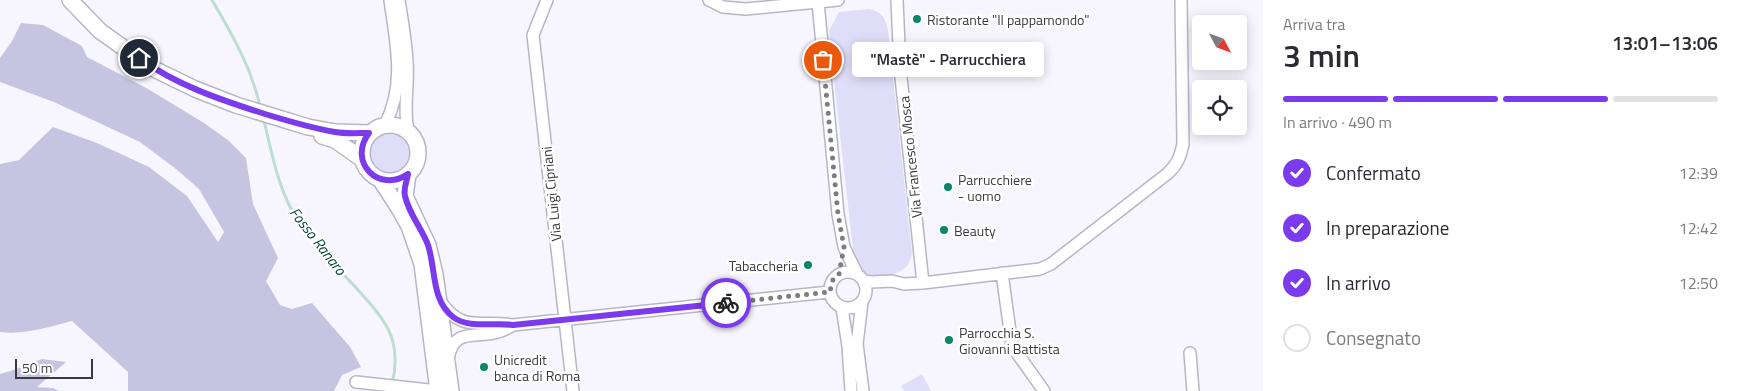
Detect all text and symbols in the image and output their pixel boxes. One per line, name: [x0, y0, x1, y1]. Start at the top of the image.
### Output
place label: Ristorante "Il pappamondo": [927, 9, 1089, 30]
text: Arriva tra: [1283, 12, 1345, 36]
marker: Ristorante "Il pappamondo": [911, 13, 923, 25]
north arrow: [1192, 15, 1248, 70]
map controls: [1192, 15, 1247, 135]
text: 13:01–13:06: [1612, 28, 1718, 57]
text: 3 min: [1283, 31, 1360, 79]
pin: [118, 37, 160, 79]
pin: [802, 39, 844, 81]
callout: "Mastè" - Parrucchiera: [853, 42, 1046, 78]
icon: home: [125, 44, 153, 72]
icon: bag: [809, 46, 837, 74]
text: "Mastè" - Parrucchiera: [870, 47, 1026, 71]
button: locate: [1192, 80, 1247, 135]
street label: Via Francesco Mosca: [893, 95, 927, 219]
text: In arrivo · 490 m: [1283, 110, 1392, 134]
street label: Via Luigi Cipriani: [536, 145, 566, 243]
text: Confermato: [1326, 158, 1421, 187]
icon: check: [1283, 159, 1311, 187]
text: 12:39: [1679, 161, 1718, 185]
place label: Parrucchiere - uomo: [958, 169, 1032, 206]
marker: Parrucchiere - uomo: [942, 181, 954, 193]
water label: Fosso Ranaro: [284, 202, 352, 280]
text: In preparazione: [1326, 213, 1449, 242]
icon: check: [1283, 214, 1311, 242]
text: 12:42: [1679, 216, 1718, 240]
place label: Beauty: [954, 220, 996, 241]
marker: Beauty: [938, 224, 950, 236]
place label: Tabaccheria: [729, 255, 798, 276]
marker: Tabaccheria: [802, 259, 814, 271]
text: In arrivo: [1326, 268, 1391, 297]
icon: check: [1283, 269, 1311, 297]
text: 12:50: [1679, 271, 1718, 295]
courier: [701, 278, 751, 328]
icon: bike: [712, 289, 740, 317]
place label: Parrocchia S. Giovanni Battista: [959, 322, 1060, 359]
text: Consegnato: [1326, 323, 1421, 352]
marker: Parrocchia S. Giovanni Battista: [943, 334, 955, 346]
place label: Unicredit banca di Roma: [494, 349, 580, 386]
scale bar: [15, 356, 92, 379]
text: 50 m: [22, 357, 52, 378]
marker: Unicredit banca di Roma: [478, 361, 490, 373]

